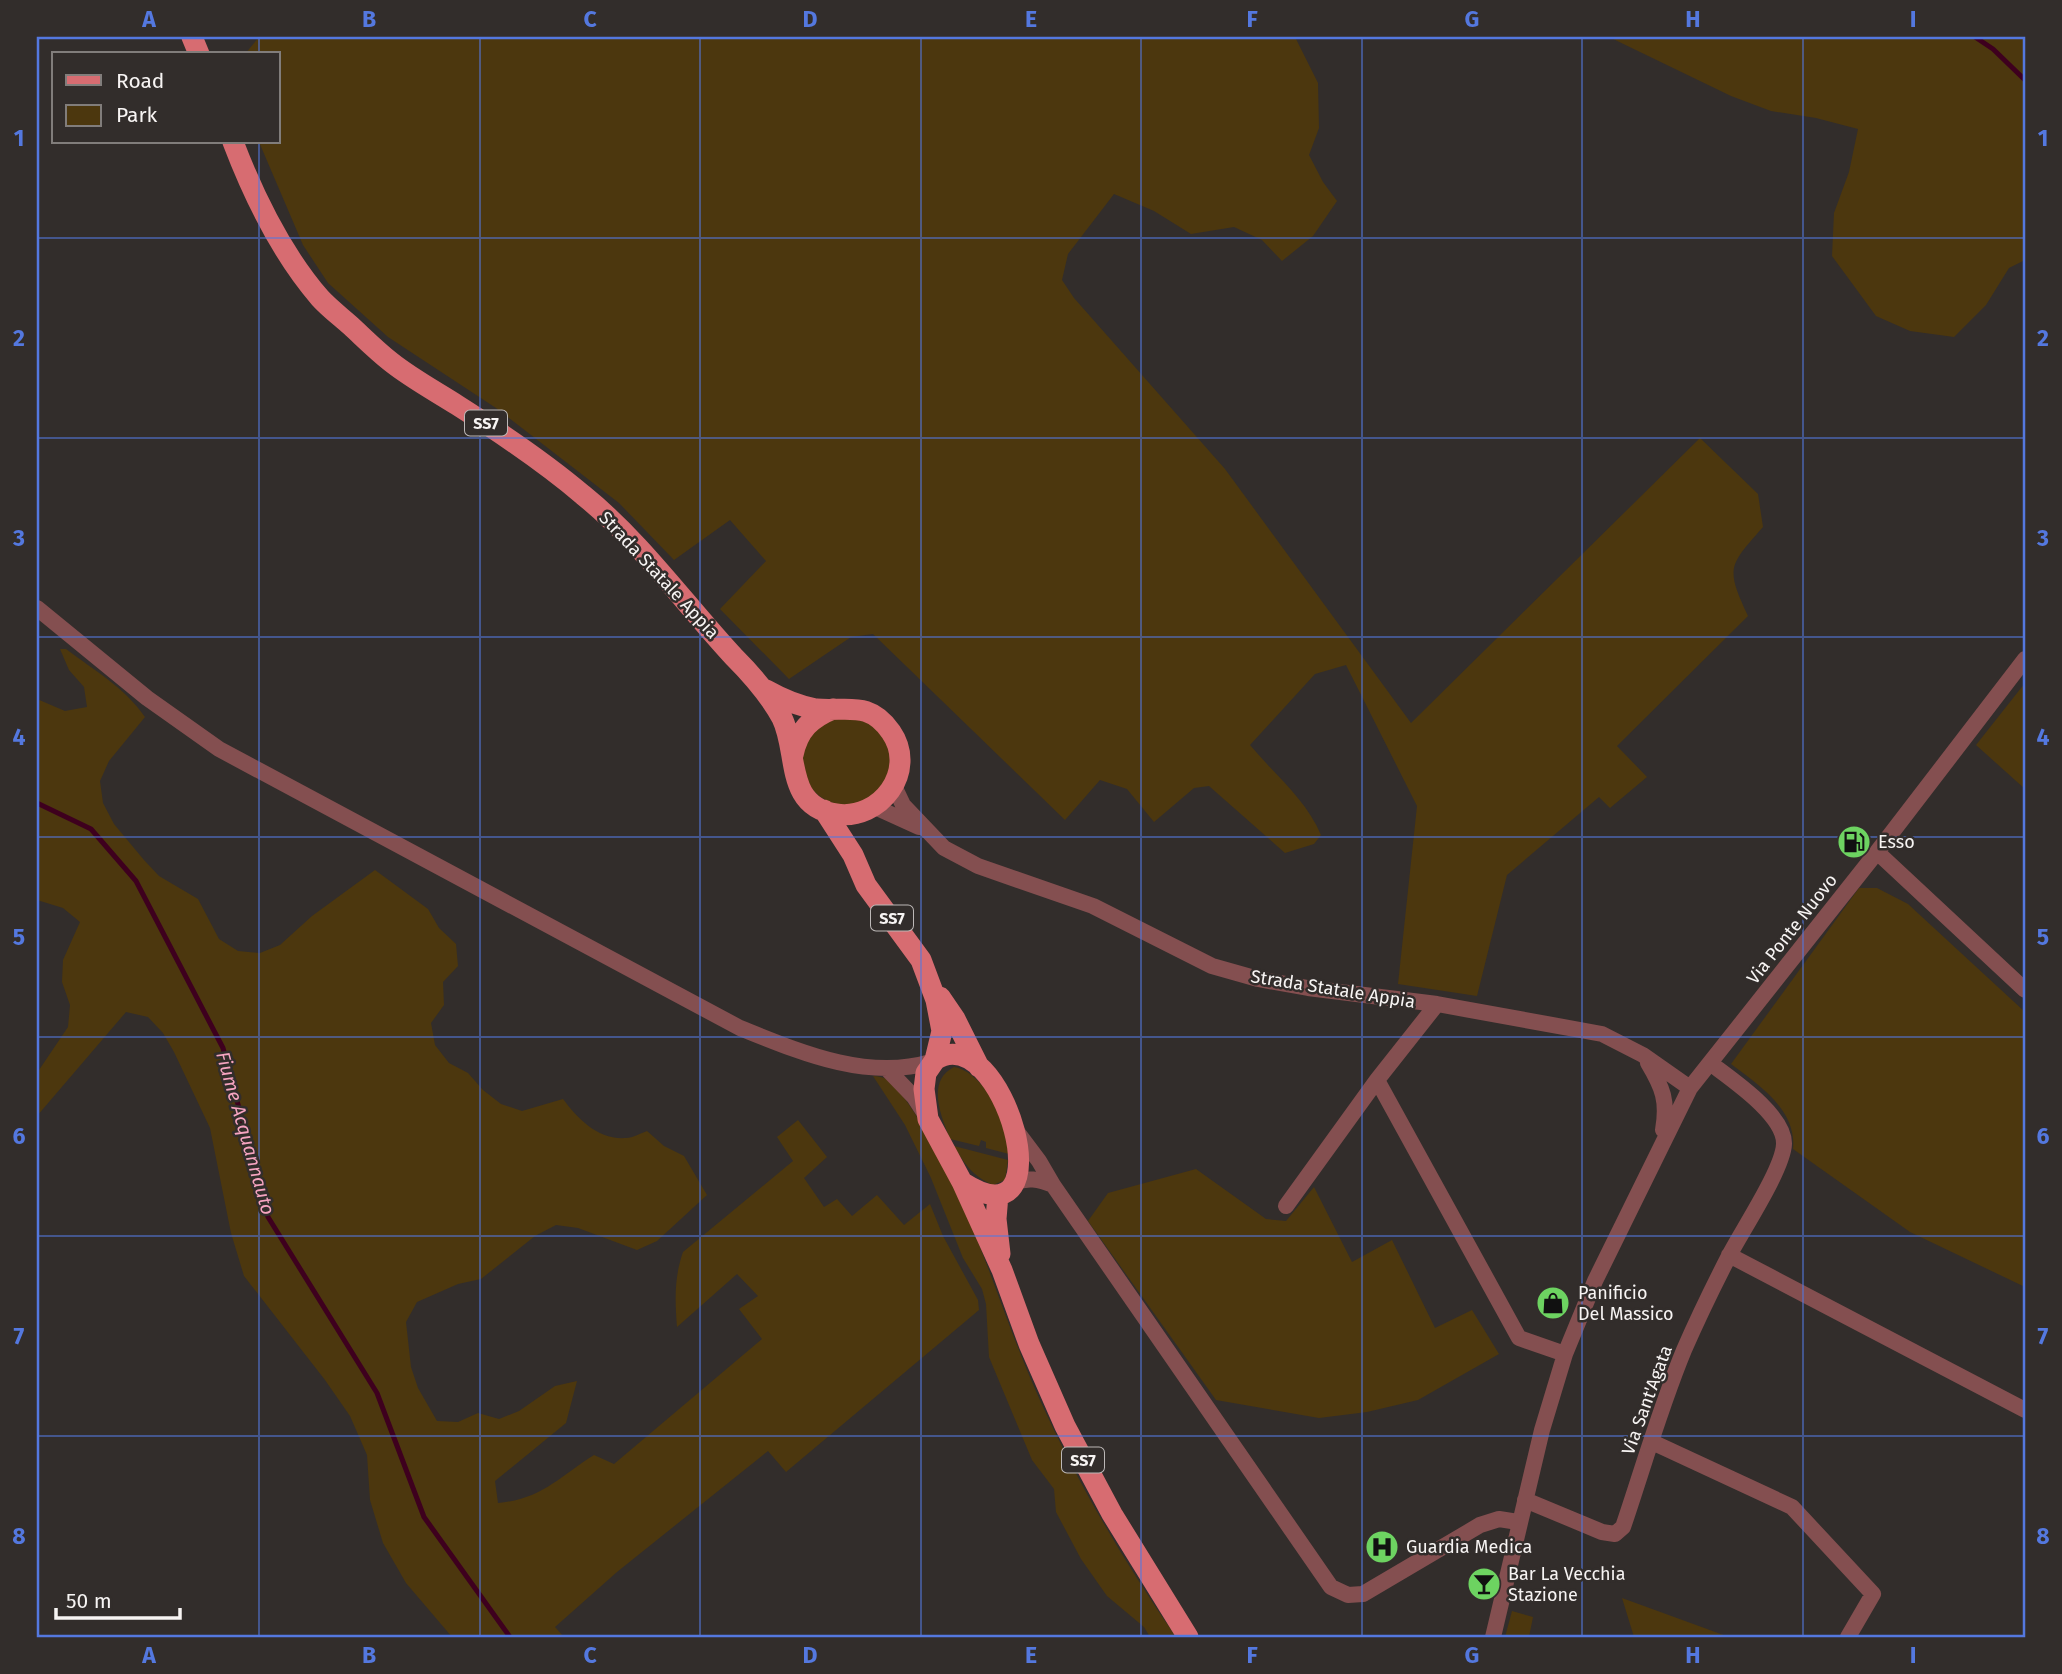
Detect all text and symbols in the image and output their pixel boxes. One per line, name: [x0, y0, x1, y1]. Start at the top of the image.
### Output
text: A: [141, 5, 156, 33]
text: B: [362, 5, 376, 33]
text: C: [583, 5, 597, 33]
text: D: [803, 5, 818, 33]
text: E: [1025, 5, 1037, 33]
text: F: [1246, 5, 1258, 33]
text: G: [1465, 5, 1479, 33]
text: H: [1685, 5, 1701, 33]
text: I: [1910, 5, 1916, 33]
legend: [52, 52, 280, 144]
text: Road: [116, 68, 164, 94]
text: Park: [116, 102, 158, 128]
text: 1: [14, 124, 24, 152]
text: 1: [2038, 124, 2048, 152]
text: 2: [13, 324, 25, 352]
text: 2: [2037, 324, 2049, 352]
road number: SS7: [465, 410, 507, 436]
street label: Strada Statale Appia: [594, 507, 724, 643]
text: 3: [12, 524, 25, 552]
text: 3: [2036, 524, 2049, 552]
text: 4: [13, 723, 26, 751]
text: 4: [2037, 723, 2050, 751]
fuel station icon: Esso: [1835, 823, 1873, 861]
place label: Esso: [1878, 831, 1915, 853]
street label: Via Ponte Nuovo: [1742, 869, 1842, 989]
road number: SS7: [871, 906, 913, 930]
text: 5: [13, 923, 25, 951]
text: 5: [2037, 923, 2049, 951]
street label: Strada Statale Appia: [1249, 965, 1417, 1013]
water label: Fiume Acquannauto: [211, 1049, 280, 1217]
text: 6: [13, 1122, 26, 1150]
text: 6: [2037, 1122, 2050, 1150]
place label: Panificio Del Massico: [1578, 1282, 1674, 1325]
shop icon: Panificio Del Massico: [1534, 1284, 1572, 1322]
text: 7: [14, 1322, 25, 1350]
text: 7: [2038, 1322, 2049, 1350]
street label: Via Sant'Agata: [1617, 1342, 1677, 1458]
road number: SS7: [1062, 1448, 1104, 1472]
text: 8: [12, 1522, 26, 1550]
text: 8: [2036, 1522, 2050, 1550]
hospital icon: Guardia Medica: [1363, 1528, 1401, 1566]
place label: Guardia Medica: [1406, 1536, 1532, 1558]
place label: Bar La Vecchia Stazione: [1508, 1563, 1625, 1606]
bar icon: Bar La Vecchia Stazione: [1465, 1565, 1503, 1603]
scale bar: [56, 1576, 180, 1620]
text: 50 m: [66, 1588, 112, 1614]
text: A: [141, 1641, 156, 1669]
text: B: [362, 1641, 376, 1669]
text: C: [583, 1641, 597, 1669]
text: D: [803, 1641, 818, 1669]
text: E: [1025, 1641, 1037, 1669]
text: F: [1246, 1641, 1258, 1669]
text: G: [1465, 1641, 1479, 1669]
text: H: [1685, 1641, 1701, 1669]
text: I: [1910, 1641, 1916, 1669]

